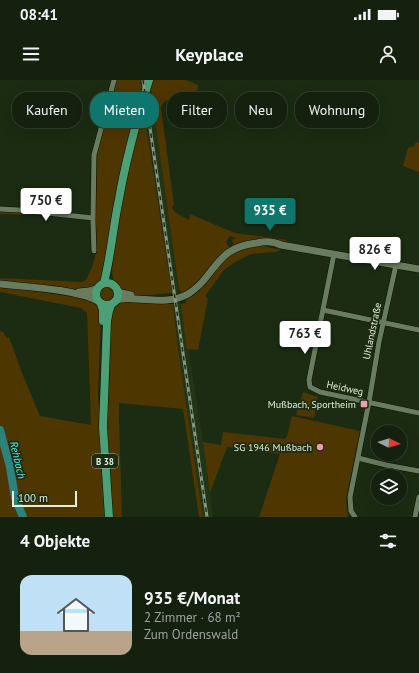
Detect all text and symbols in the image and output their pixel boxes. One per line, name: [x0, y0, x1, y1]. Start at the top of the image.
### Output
text: 08:41: [20, 5, 58, 24]
icon: menu: [20, 43, 42, 65]
text: Keyplace: [175, 43, 244, 66]
icon: person: [377, 43, 399, 65]
chip: Kaufen: [12, 92, 82, 128]
chip: Mieten: [90, 92, 159, 128]
chip: Filter: [167, 92, 227, 128]
chip: Neu: [235, 92, 287, 128]
chip: Wohnung: [295, 92, 379, 128]
pin: 750 €: [18, 188, 74, 222]
text: 750 €: [30, 192, 62, 209]
pin: 935 €: [242, 198, 298, 232]
text: 935 €: [254, 202, 286, 219]
pin: 826 €: [347, 237, 403, 271]
text: 826 €: [359, 241, 391, 258]
street label: Uhlandstraße: [360, 301, 384, 361]
pin: 763 €: [277, 321, 333, 355]
text: 763 €: [289, 325, 321, 342]
street label: Heidweg: [325, 378, 365, 398]
place label: Mußbach, Sportheim: [268, 398, 356, 411]
marker: Mußbach, Sportheim: [359, 399, 369, 409]
north arrow: [371, 425, 407, 461]
map controls: [371, 425, 407, 505]
water label: Rehbach: [7, 440, 29, 480]
place label: SG 1946 Mußbach: [234, 441, 312, 454]
marker: SG 1946 Mußbach: [315, 442, 325, 452]
road number: B 38: [92, 454, 118, 468]
button: layers: [371, 469, 407, 505]
scale bar: [12, 489, 77, 508]
text: 100 m: [18, 491, 48, 505]
text: 4 Objekte: [20, 530, 90, 552]
icon: filters: [377, 530, 399, 552]
text: 935 €/Monat: [144, 587, 240, 609]
icon: home: [52, 591, 100, 639]
text: 2 Zimmer · 68 m²: [144, 609, 241, 626]
text: Zum Ordenswald: [144, 626, 238, 643]

